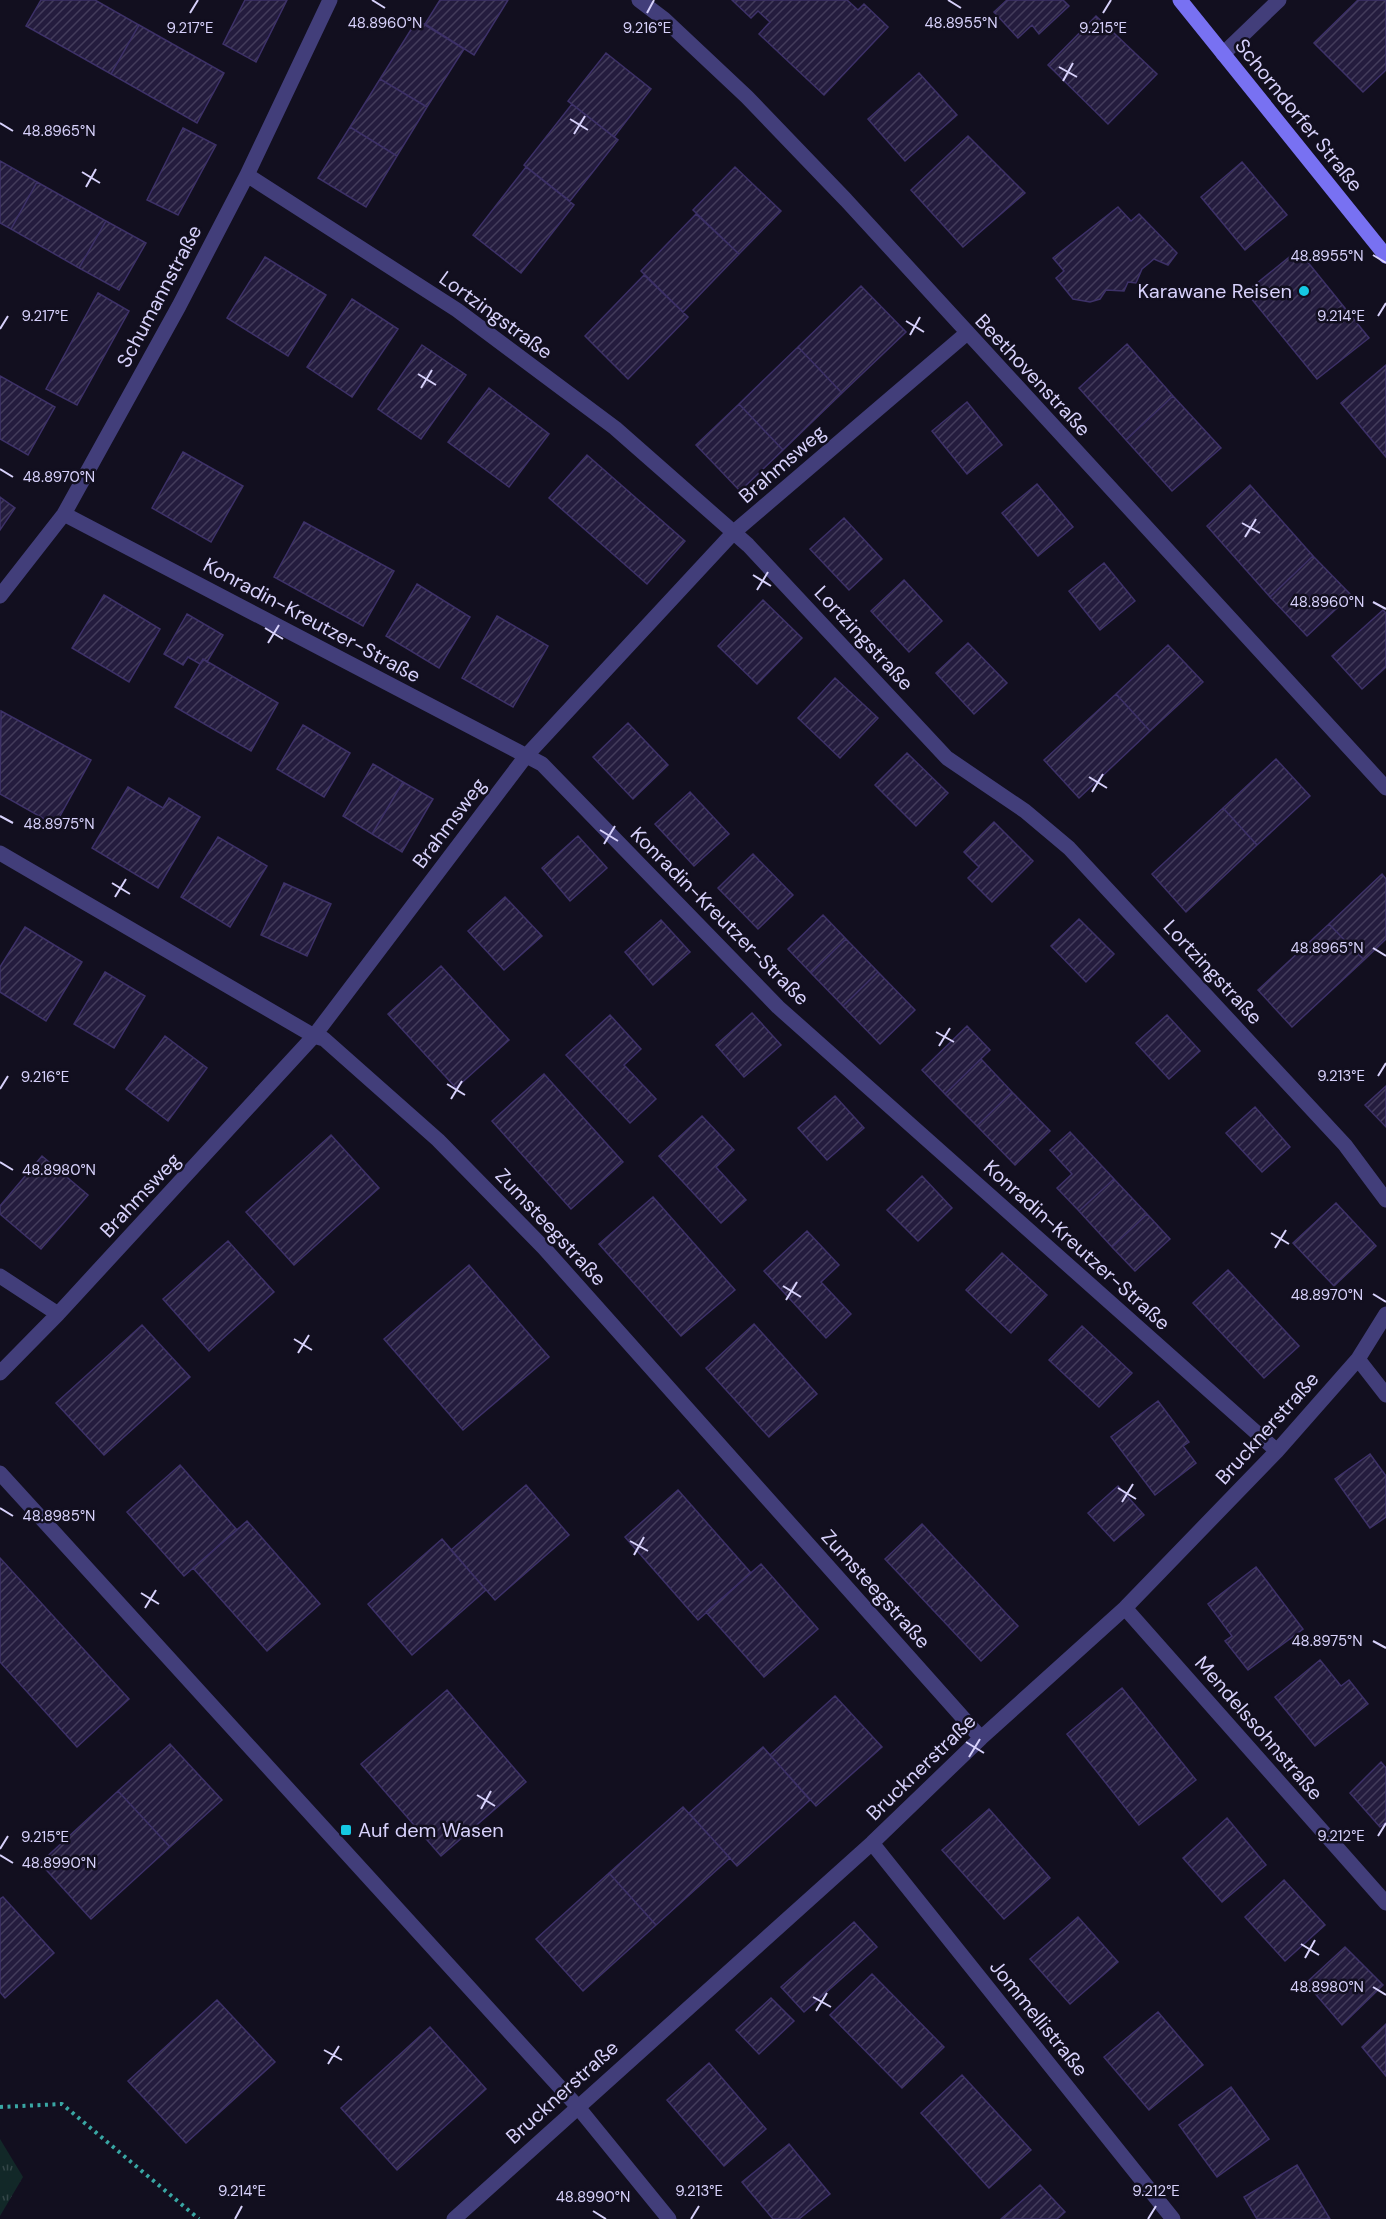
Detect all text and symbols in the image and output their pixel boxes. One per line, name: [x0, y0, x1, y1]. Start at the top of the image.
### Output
text: 48.8960°N: [348, 13, 422, 33]
text: 48.8955°N: [924, 13, 998, 33]
text: 9.217°E: [167, 18, 213, 38]
text: 9.216°E: [623, 18, 671, 38]
text: 9.215°E: [1079, 18, 1127, 38]
street label: Schorndorfer Straße: [1229, 33, 1369, 197]
text: 48.8965°N: [22, 121, 96, 141]
street label: Schumannstraße: [111, 220, 207, 372]
text: 48.8955°N: [1290, 246, 1364, 266]
street label: Lortzingstraße: [434, 265, 558, 365]
place label: Karawane Reisen: [1138, 278, 1292, 304]
marker: Karawane Reisen: [1297, 284, 1311, 298]
text: 9.217°E: [22, 306, 68, 326]
text: 9.214°E: [1317, 306, 1365, 326]
street label: Beethovenstraße: [970, 308, 1096, 442]
street label: Brahmsweg: [733, 419, 831, 509]
text: 48.8970°N: [23, 467, 95, 487]
street label: Konradin-Kreutzer-Straße: [199, 552, 425, 688]
street label: Lortzingstraße: [809, 580, 919, 696]
text: 48.8960°N: [1290, 592, 1364, 612]
street label: Brahmsweg: [407, 773, 491, 873]
text: 48.8975°N: [23, 814, 95, 834]
street label: Konradin-Kreutzer-Straße: [625, 821, 815, 1011]
street label: Lortzingstraße: [1158, 914, 1268, 1030]
text: 48.8965°N: [1290, 938, 1364, 958]
text: 9.213°E: [1317, 1066, 1365, 1086]
text: 9.216°E: [21, 1067, 69, 1087]
street label: Brahmsweg: [94, 1147, 186, 1243]
street label: Konradin-Kreutzer-Straße: [978, 1154, 1176, 1336]
text: 48.8980°N: [22, 1160, 96, 1180]
street label: Zumsteegstraße: [490, 1163, 612, 1291]
text: 48.8970°N: [1291, 1285, 1363, 1305]
street label: Brucknerstraße: [1210, 1366, 1324, 1490]
text: 48.8985°N: [23, 1506, 95, 1526]
street label: Zumsteegstraße: [816, 1524, 936, 1654]
text: 48.8975°N: [1291, 1631, 1363, 1651]
street label: Mendelssohnstraße: [1189, 1650, 1329, 1806]
street label: Brucknerstraße: [861, 1708, 981, 1826]
place label: Auf dem Wasen: [358, 1817, 504, 1843]
marker: Auf dem Wasen: [339, 1823, 353, 1837]
text: 9.212°E: [1317, 1826, 1365, 1846]
text: 9.215°E: [21, 1827, 69, 1847]
text: 48.8990°N: [22, 1853, 96, 1873]
street label: Jommellistraße: [984, 1954, 1094, 2082]
text: 48.8980°N: [1290, 1977, 1364, 1997]
street label: Brucknerstraße: [500, 2035, 624, 2149]
text: 9.214°E: [218, 2181, 266, 2201]
text: 9.213°E: [675, 2181, 723, 2201]
text: 9.212°E: [1132, 2181, 1180, 2201]
text: 48.8990°N: [556, 2187, 630, 2207]

